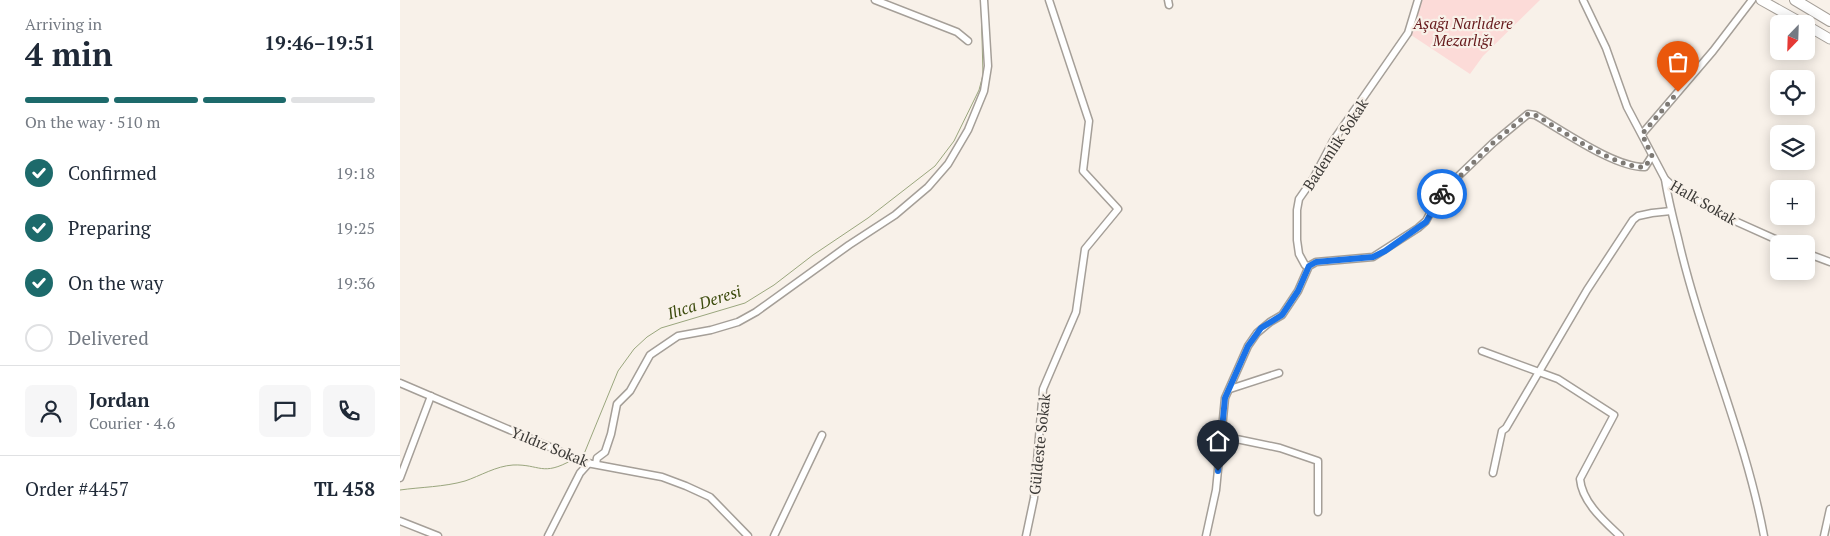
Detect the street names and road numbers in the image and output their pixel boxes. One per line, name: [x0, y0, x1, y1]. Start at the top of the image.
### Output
street label: Bademlik Sokak: [1298, 94, 1372, 194]
street label: Halk Sokak: [1667, 175, 1741, 229]
street label: Güldeste Sokak: [1024, 392, 1054, 496]
street label: Yıldız Sokak: [508, 421, 592, 471]

